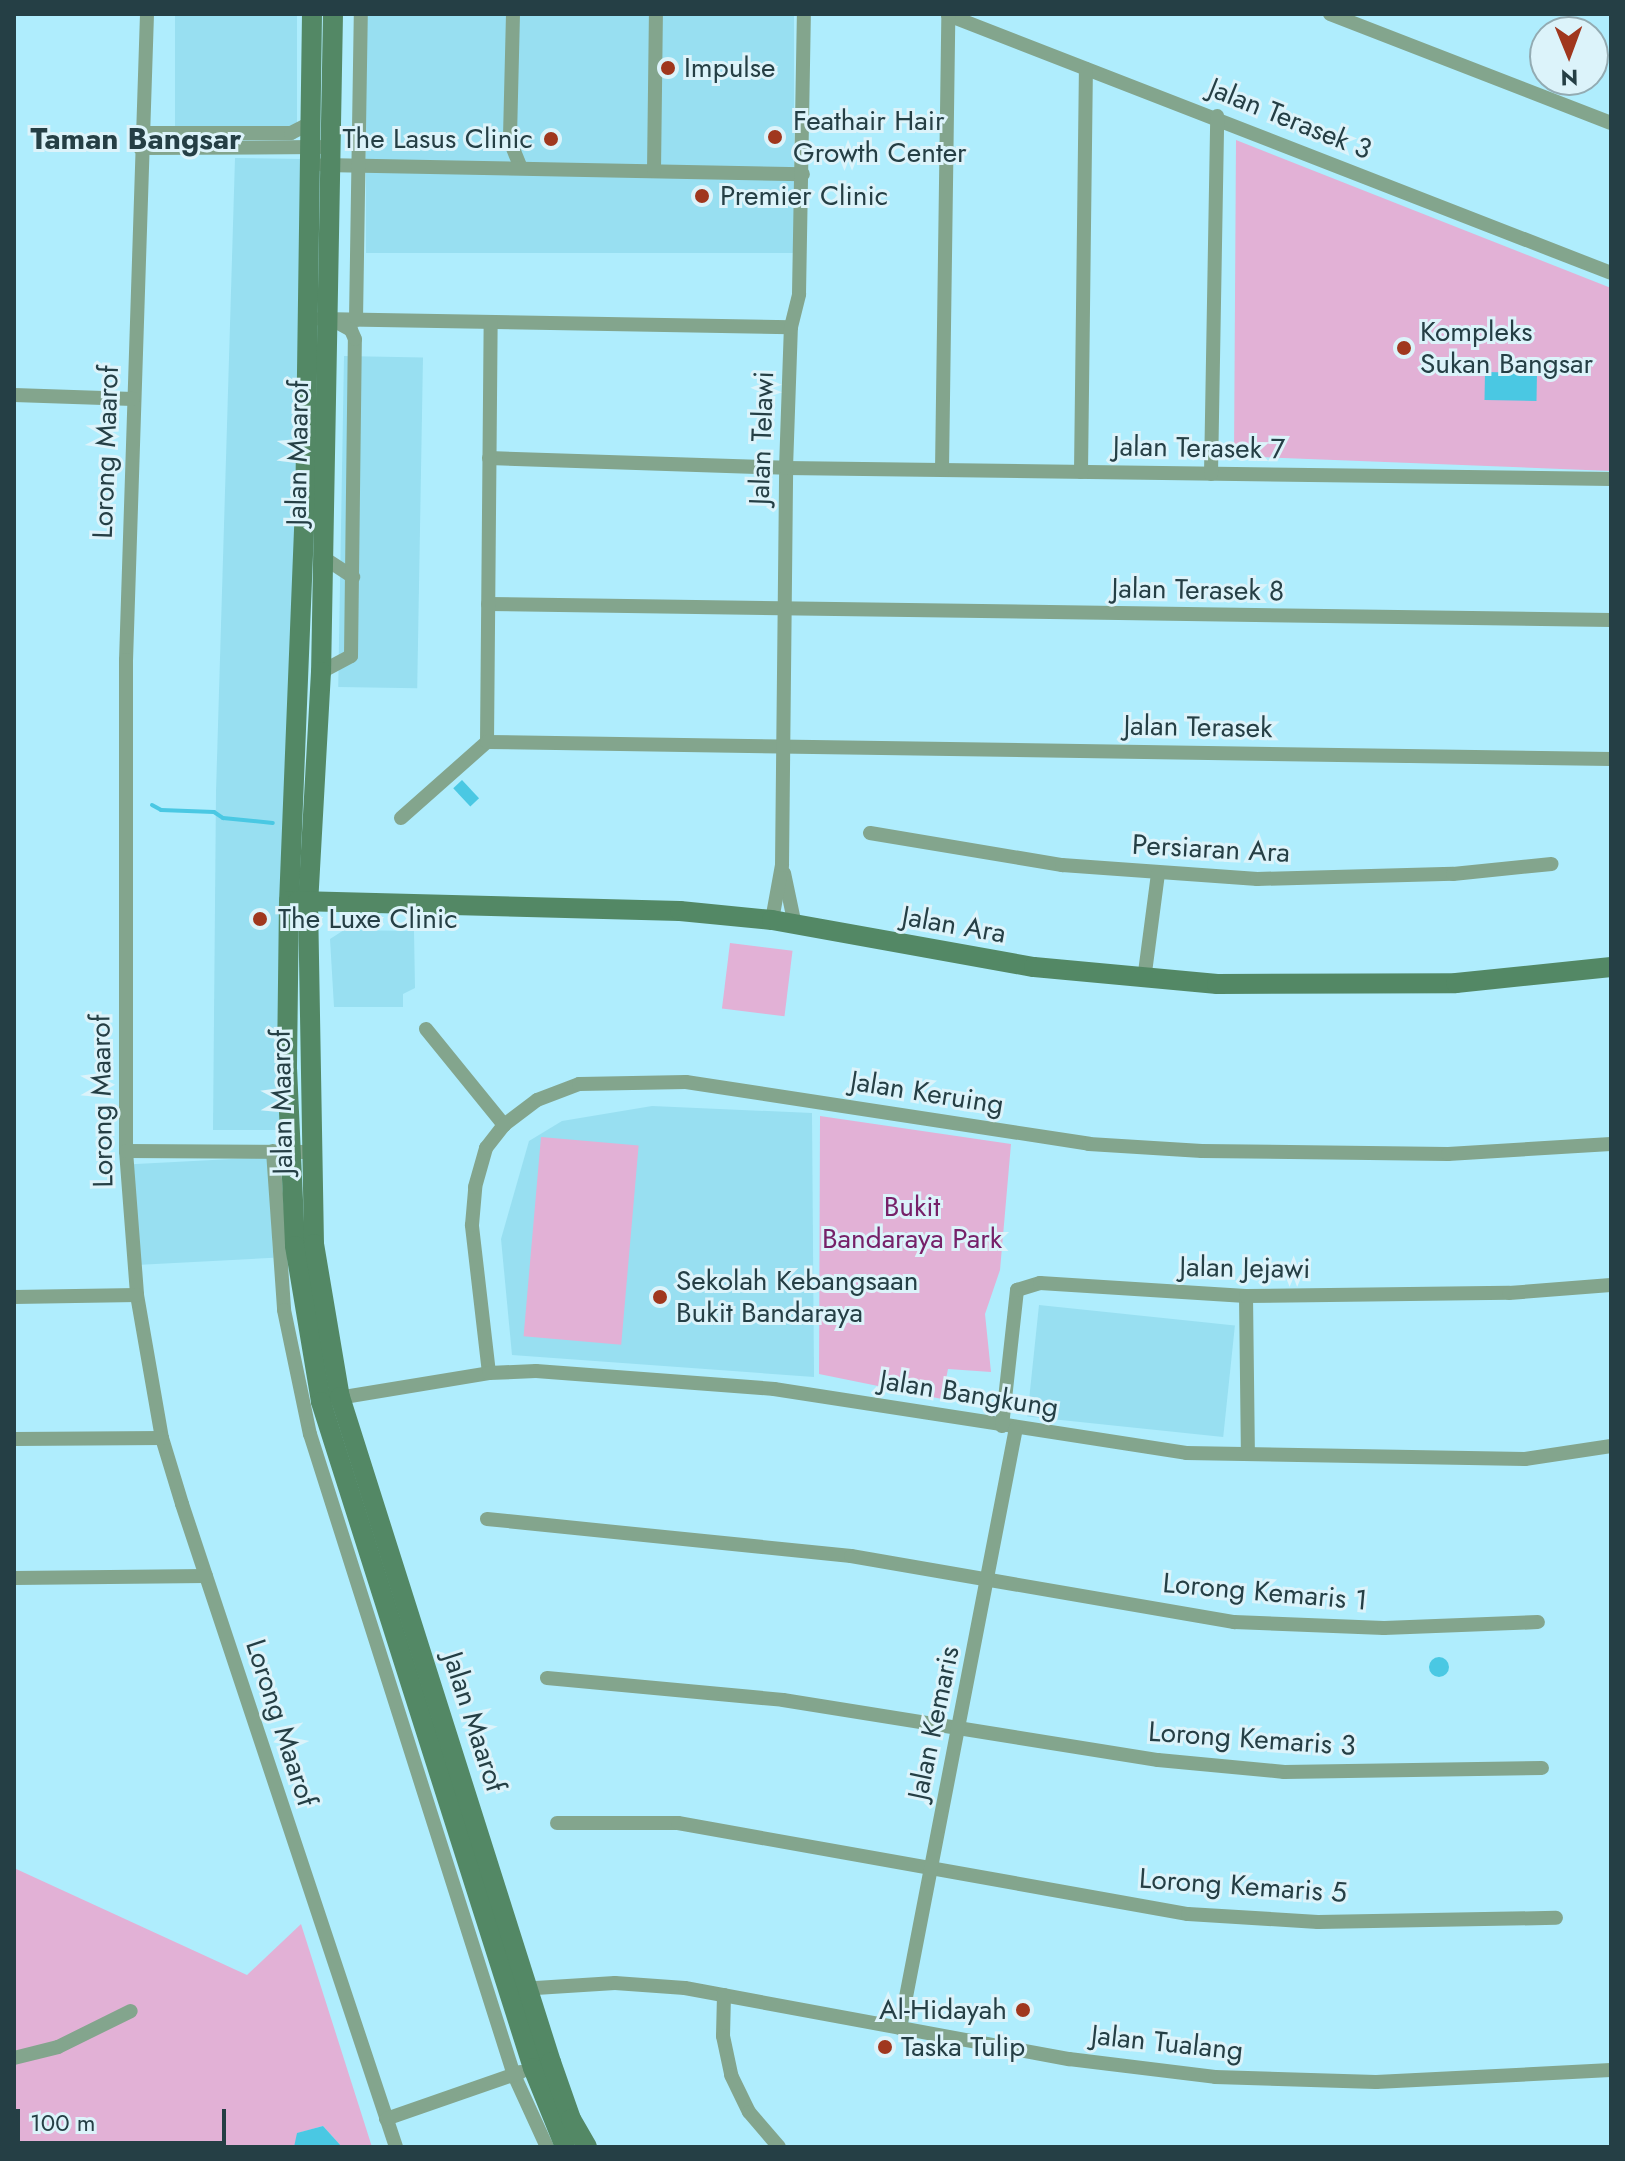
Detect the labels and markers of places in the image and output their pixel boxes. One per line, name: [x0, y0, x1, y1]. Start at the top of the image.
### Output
place label: Impulse: [684, 51, 776, 85]
marker: Impulse: [659, 59, 677, 77]
place label: Feathair Hair Growth Center: [793, 104, 967, 170]
place label: The Lasus Clinic: [342, 122, 533, 156]
marker: Feathair Hair Growth Center: [764, 126, 786, 148]
marker: The Lasus Clinic: [540, 128, 562, 150]
place label: Premier Clinic: [720, 179, 888, 213]
marker: Premier Clinic: [691, 185, 713, 207]
place label: Kompleks Sukan Bangsar: [1420, 315, 1593, 381]
marker: Kompleks Sukan Bangsar: [1395, 339, 1413, 357]
place label: The Luxe Clinic: [278, 902, 458, 936]
marker: The Luxe Clinic: [249, 908, 271, 930]
place label: Sekolah Kebangsaan Bukit Bandaraya: [676, 1264, 918, 1330]
marker: Sekolah Kebangsaan Bukit Bandaraya: [651, 1288, 669, 1306]
place label: Al-Hidayah: [879, 1993, 1007, 2027]
marker: Al-Hidayah: [1014, 2001, 1032, 2019]
place label: Taska Tulip: [901, 2030, 1025, 2064]
marker: Taska Tulip: [876, 2038, 894, 2056]

